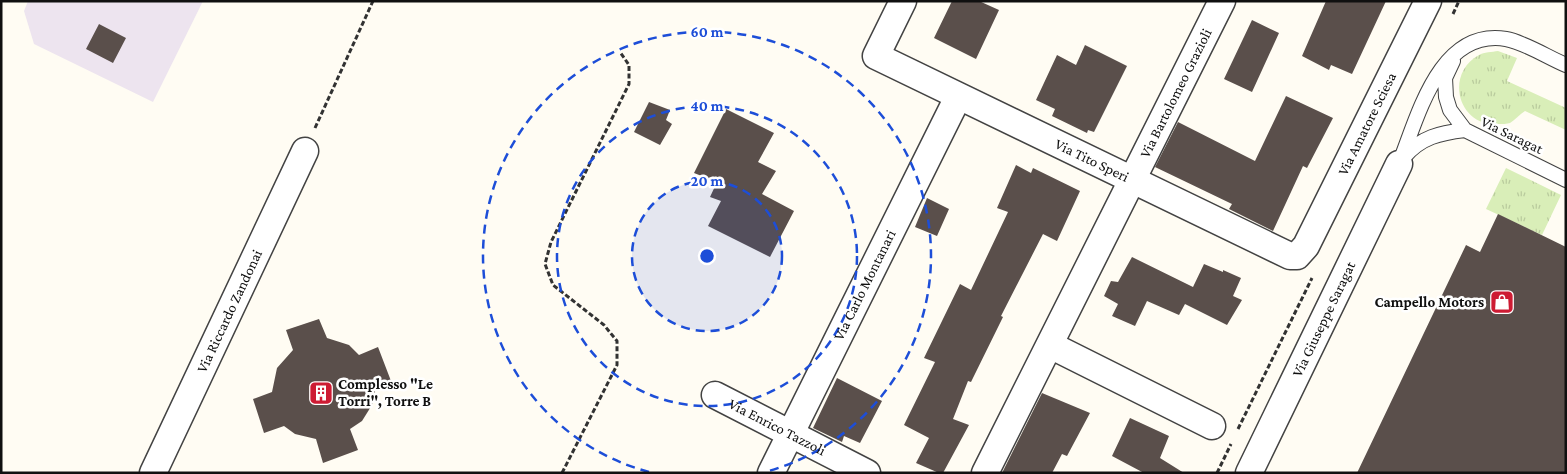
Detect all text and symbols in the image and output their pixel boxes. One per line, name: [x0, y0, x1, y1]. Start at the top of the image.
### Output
text: 60 m: [691, 24, 724, 40]
street label: Via Bartolomeo Grazioli: [1137, 26, 1215, 160]
street label: Via Amatore Sciesa: [1335, 70, 1399, 178]
text: 40 m: [691, 98, 724, 114]
street label: Via Saragat: [1478, 113, 1547, 158]
street label: Via Tito Speri: [1052, 136, 1131, 185]
text: 20 m: [691, 173, 723, 189]
street label: Via Carlo Montanari: [830, 227, 899, 343]
street label: Via Riccardo Zandonai: [194, 247, 265, 375]
centre of rings: [698, 247, 716, 265]
street label: Via Giuseppe Saragat: [1289, 258, 1359, 379]
shop icon: Campello Motors: [1489, 289, 1515, 315]
place label: Campello Motors: [1374, 294, 1484, 310]
place label: Complesso "Le Torri", Torre B: [338, 376, 433, 409]
building icon: Complesso "Le Torri", Torre B: [308, 380, 334, 406]
street label: Via Enrico Tazzoli: [726, 396, 828, 458]

